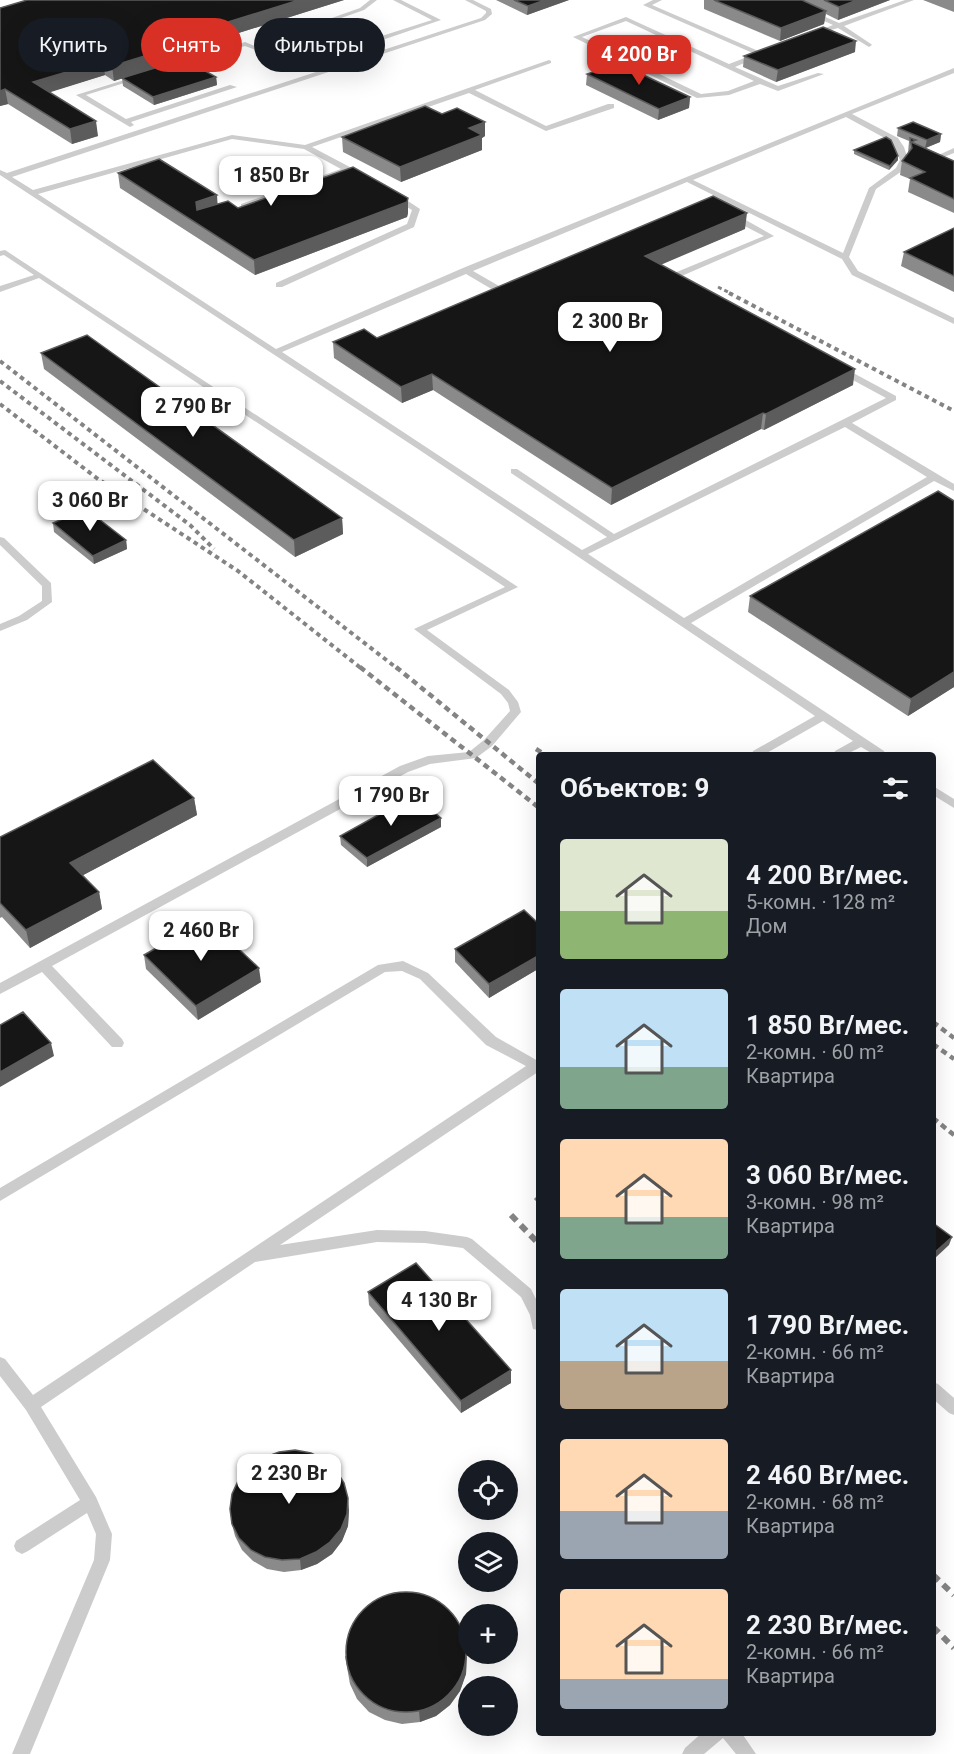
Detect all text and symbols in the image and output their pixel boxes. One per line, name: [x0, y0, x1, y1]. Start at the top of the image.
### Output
chip: Купить: [18, 18, 129, 72]
chip: Снять: [141, 18, 242, 72]
chip: Фильтры: [254, 18, 385, 72]
pin: 4 200 Br: [577, 35, 701, 86]
text: 4 200 Br: [601, 42, 677, 66]
pin: 1 850 Br: [209, 156, 333, 207]
text: 1 850 Br: [233, 163, 309, 187]
pin: 2 300 Br: [548, 302, 672, 353]
text: 2 300 Br: [572, 309, 648, 333]
pin: 2 790 Br: [131, 387, 255, 438]
text: 2 790 Br: [155, 394, 231, 418]
pin: 3 060 Br: [28, 481, 152, 532]
text: 3 060 Br: [52, 488, 128, 512]
icon: filters: [879, 772, 912, 805]
text: Объектов: 9: [560, 773, 709, 803]
pin: 1 790 Br: [329, 776, 453, 827]
text: 1 790 Br: [353, 783, 429, 807]
text: 4 200 Br/мес.: [746, 860, 909, 890]
icon: home: [608, 863, 680, 935]
text: 5-комн. · 128 m²: [746, 890, 895, 914]
pin: 2 460 Br: [139, 911, 263, 962]
text: Дом: [746, 914, 787, 938]
text: 2 460 Br: [163, 918, 239, 942]
text: 1 850 Br/мес.: [746, 1010, 909, 1040]
icon: home: [608, 1013, 680, 1085]
text: 2-комн. · 60 m²: [746, 1040, 884, 1064]
text: Квартира: [746, 1064, 835, 1088]
text: 3 060 Br/мес.: [746, 1160, 909, 1190]
icon: home: [608, 1163, 680, 1235]
text: 3-комн. · 98 m²: [746, 1190, 884, 1214]
text: Квартира: [746, 1214, 835, 1238]
pin: 4 130 Br: [377, 1281, 501, 1332]
text: 4 130 Br: [401, 1288, 477, 1312]
text: 1 790 Br/мес.: [746, 1310, 909, 1340]
icon: home: [608, 1313, 680, 1385]
text: 2-комн. · 66 m²: [746, 1340, 884, 1364]
text: Квартира: [746, 1364, 835, 1388]
pin: 2 230 Br: [227, 1454, 351, 1505]
map controls: [458, 1460, 518, 1736]
button: locate: [458, 1460, 518, 1520]
text: 2 460 Br/мес.: [746, 1460, 909, 1490]
text: 2 230 Br: [251, 1461, 327, 1485]
icon: home: [608, 1463, 680, 1535]
text: 2-комн. · 68 m²: [746, 1490, 884, 1514]
text: Квартира: [746, 1514, 835, 1538]
button: layers: [458, 1532, 518, 1592]
button: +: [458, 1604, 518, 1664]
text: 2 230 Br/мес.: [746, 1610, 909, 1640]
icon: home: [608, 1613, 680, 1685]
text: 2-комн. · 66 m²: [746, 1640, 884, 1664]
text: Квартира: [746, 1664, 835, 1688]
button: −: [458, 1676, 518, 1736]

